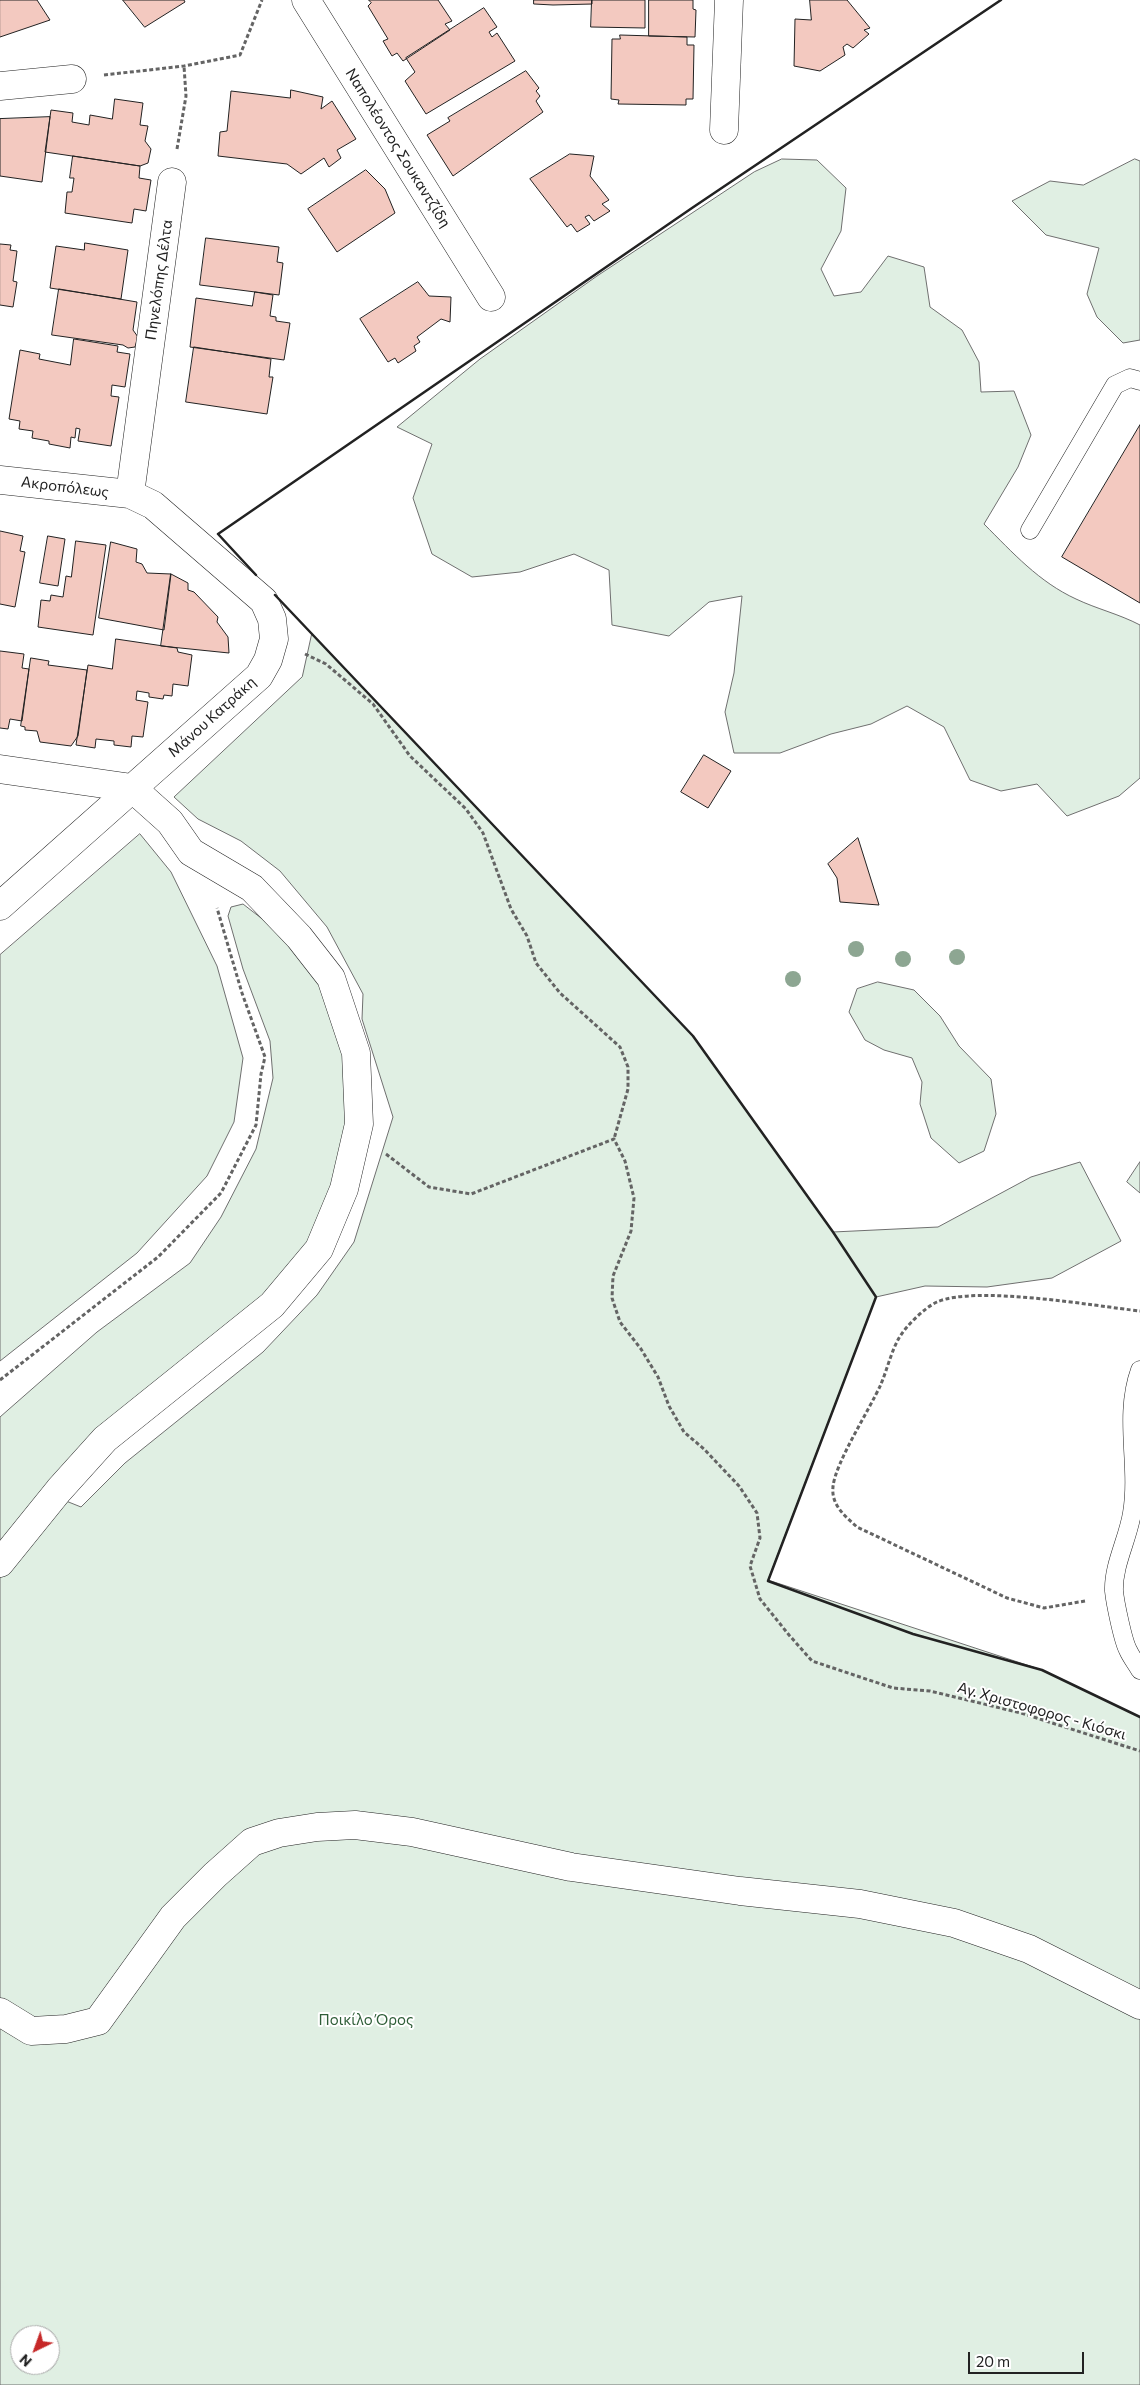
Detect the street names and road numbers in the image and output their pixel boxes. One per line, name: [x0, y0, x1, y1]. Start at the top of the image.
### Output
street label: Ναπολέοντος Σουκαντζίδη: [341, 65, 455, 231]
street label: Πηνελόπης Δέλτα: [142, 219, 176, 341]
street label: Ακροπόλεως: [20, 473, 110, 501]
street label: Μάνου Κατράκη: [164, 673, 260, 761]
street label: Αγ. Χριστοφορος - Κιόσκι: [956, 1678, 1128, 1744]

